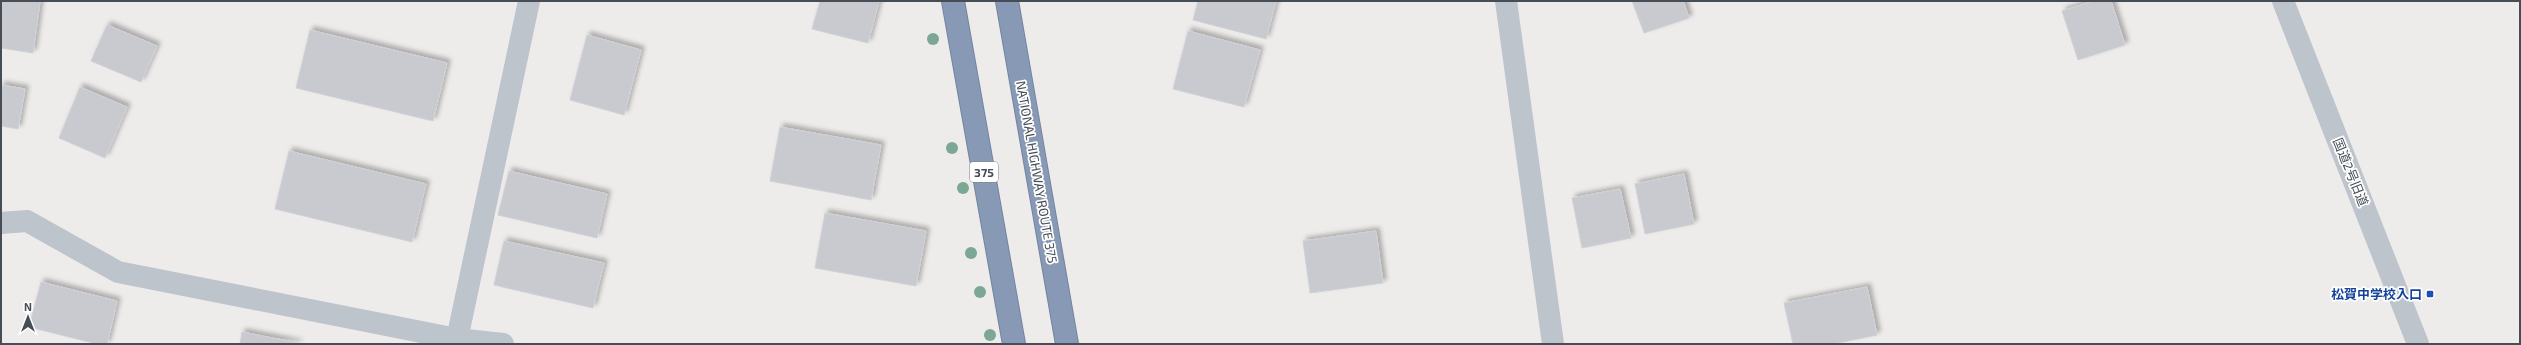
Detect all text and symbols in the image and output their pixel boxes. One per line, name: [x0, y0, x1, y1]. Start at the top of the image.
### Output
street label: NATIONAL HIGHWAY ROUTE 375: [1013, 80, 1061, 264]
street label: 国道2号旧道: [2330, 135, 2372, 209]
road number: 375: [970, 162, 998, 182]
place label: 松賀中学校入口: [2331, 286, 2422, 302]
marker: 松賀中学校入口: [2425, 289, 2435, 299]
north arrow: [8, 297, 48, 337]
text: N: [24, 300, 32, 313]

